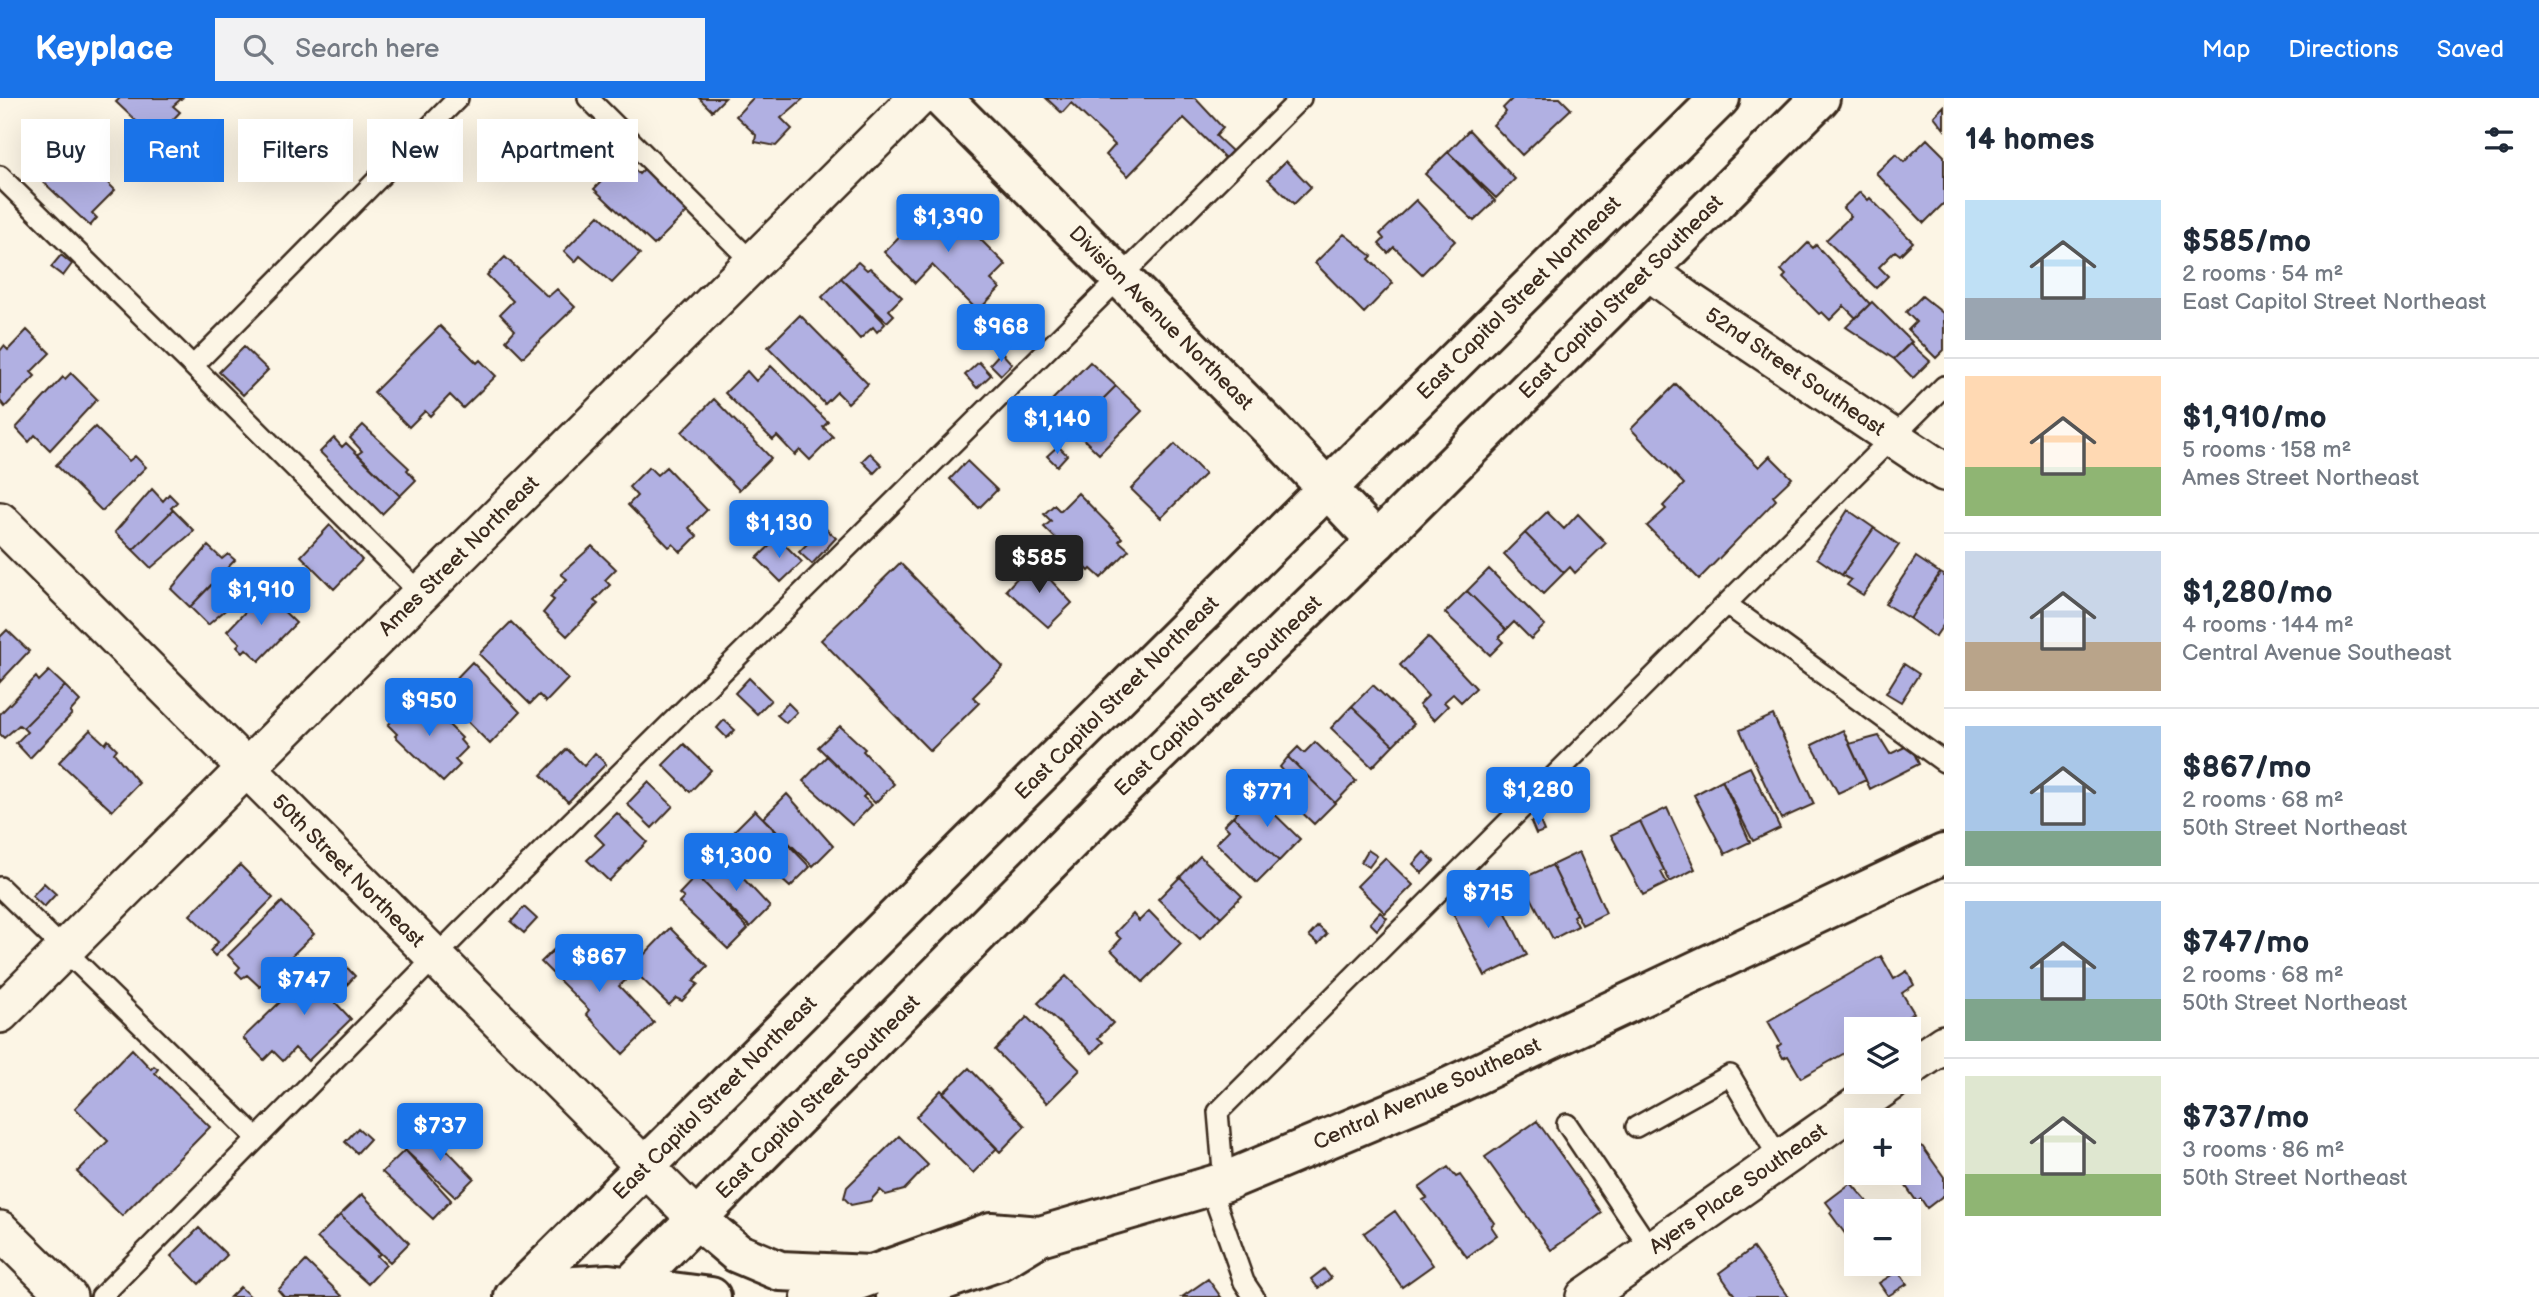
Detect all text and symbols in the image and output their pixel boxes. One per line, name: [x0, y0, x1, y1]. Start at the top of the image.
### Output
search box: [215, 18, 705, 81]
text: Keyplace: [35, 29, 173, 69]
icon: search: [239, 30, 277, 68]
text: Search here: [295, 34, 439, 65]
text: Map: [2202, 35, 2250, 64]
text: Directions: [2288, 35, 2399, 64]
text: Saved: [2437, 35, 2504, 64]
chip: Buy: [21, 119, 110, 182]
chip: Rent: [124, 119, 224, 182]
chip: Filters: [238, 119, 353, 182]
chip: New: [367, 119, 463, 182]
chip: Apartment: [477, 119, 638, 182]
icon: filters: [2480, 121, 2518, 159]
text: 14 homes: [1965, 122, 2094, 158]
street label: East Capitol Street Southeast: [1514, 189, 1729, 404]
street label: East Capitol Street Northeast: [1412, 191, 1626, 405]
pin: $1,390: [891, 194, 1005, 254]
text: $1,390: [912, 203, 984, 231]
street label: Division Avenue Northeast: [1064, 221, 1259, 416]
text: $585/mo: [2182, 224, 2311, 260]
icon: home: [2021, 228, 2105, 312]
text: 2 rooms · 54 m²: [2182, 260, 2344, 288]
text: East Capitol Street Northeast: [2182, 288, 2486, 316]
street label: 52nd Street Southeast: [1700, 302, 1890, 442]
pin: $968: [960, 304, 1042, 364]
text: $968: [973, 313, 1029, 341]
pin: $1,140: [1000, 396, 1114, 456]
text: $1,910/mo: [2182, 400, 2327, 436]
icon: home: [2021, 404, 2105, 488]
text: $1,140: [1023, 405, 1091, 433]
text: 5 rooms · 158 m²: [2182, 436, 2351, 464]
text: Ames Street Northeast: [2182, 464, 2419, 492]
street label: Ames Street Northeast: [374, 470, 545, 641]
pin: $1,130: [722, 500, 836, 560]
text: $1,130: [745, 509, 813, 537]
pin: $585: [998, 536, 1080, 595]
text: $585: [1011, 544, 1067, 572]
pin: $1,910: [204, 568, 318, 627]
text: $1,280/mo: [2182, 575, 2332, 611]
text: $1,910: [227, 576, 295, 604]
icon: home: [2021, 579, 2105, 663]
street label: East Capitol Street Southeast: [1109, 590, 1327, 802]
street label: East Capitol Street Northeast: [1010, 591, 1224, 805]
text: 4 rooms · 144 m²: [2182, 611, 2354, 639]
text: Central Avenue Southeast: [2182, 639, 2452, 667]
pin: $950: [388, 678, 470, 738]
text: $950: [401, 687, 457, 715]
text: $867/mo: [2182, 750, 2311, 786]
icon: home: [2021, 754, 2105, 838]
pin: $1,280: [1481, 768, 1595, 827]
pin: $771: [1226, 770, 1308, 829]
text: $1,280: [1502, 776, 1574, 804]
text: $771: [1242, 778, 1292, 806]
text: 2 rooms · 68 m²: [2182, 786, 2344, 814]
street label: 50th Street Northeast: [266, 789, 430, 953]
text: 50th Street Northeast: [2182, 814, 2407, 842]
pin: $1,300: [679, 834, 793, 893]
text: $1,300: [700, 842, 772, 870]
pin: $715: [1447, 870, 1529, 930]
text: $715: [1463, 879, 1513, 907]
text: $747/mo: [2182, 925, 2309, 961]
icon: home: [2021, 929, 2105, 1013]
pin: $867: [558, 934, 640, 994]
text: $867: [571, 943, 627, 971]
pin: $747: [263, 958, 345, 1017]
text: 2 rooms · 68 m²: [2182, 961, 2344, 989]
text: $747: [277, 966, 331, 994]
street label: East Capitol Street Southeast: [711, 989, 926, 1204]
text: 50th Street Northeast: [2182, 989, 2407, 1017]
street label: East Capitol Street Northeast: [608, 991, 822, 1205]
map controls: [1844, 1017, 1921, 1276]
button: layers: [1844, 1017, 1921, 1094]
street label: Central Avenue Southeast: [1309, 1032, 1545, 1155]
text: $737/mo: [2182, 1100, 2309, 1136]
pin: $737: [399, 1104, 481, 1163]
icon: home: [2021, 1104, 2105, 1188]
button: +: [1844, 1108, 1921, 1185]
text: $737: [413, 1112, 467, 1140]
street label: Ayers Place Southeast: [1645, 1118, 1832, 1260]
text: 3 rooms · 86 m²: [2182, 1136, 2344, 1164]
text: 50th Street Northeast: [2182, 1164, 2407, 1192]
button: −: [1844, 1199, 1921, 1276]

